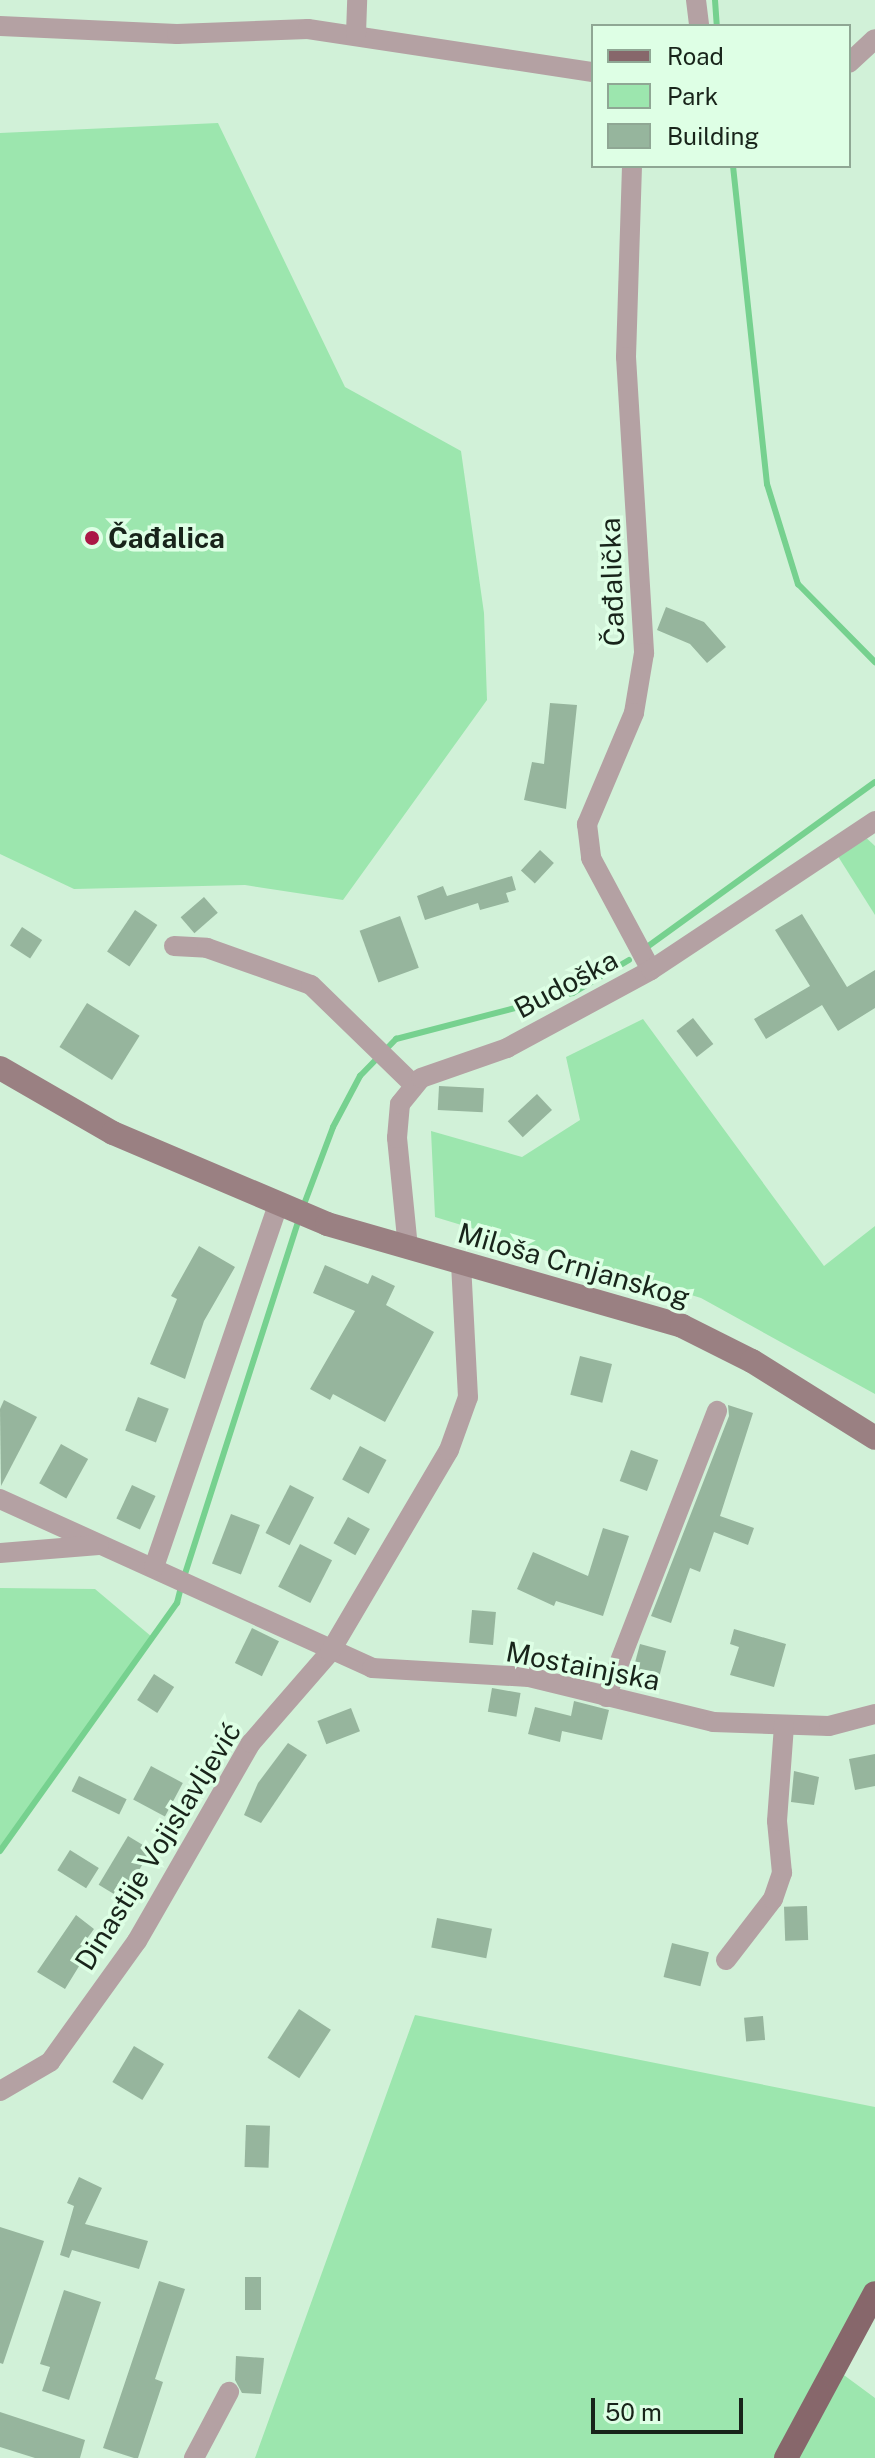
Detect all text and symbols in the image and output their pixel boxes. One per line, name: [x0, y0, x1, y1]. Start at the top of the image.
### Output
legend: [591, 24, 851, 168]
text: Road: [667, 42, 724, 70]
text: Park: [667, 82, 718, 110]
text: Building: [667, 122, 759, 150]
street label: Čađalička: [593, 517, 631, 647]
place label: Čađalica: [108, 521, 225, 555]
marker: Čađalica: [83, 529, 101, 547]
street label: Budoška: [508, 943, 624, 1025]
street label: Miloša Crnjanskog: [454, 1216, 694, 1314]
street label: Mostainjska: [503, 1635, 663, 1697]
street label: Dinastije Vojislavljević: [68, 1715, 248, 1977]
scale bar: [595, 2382, 747, 2432]
text: 50 m: [605, 2398, 662, 2426]

